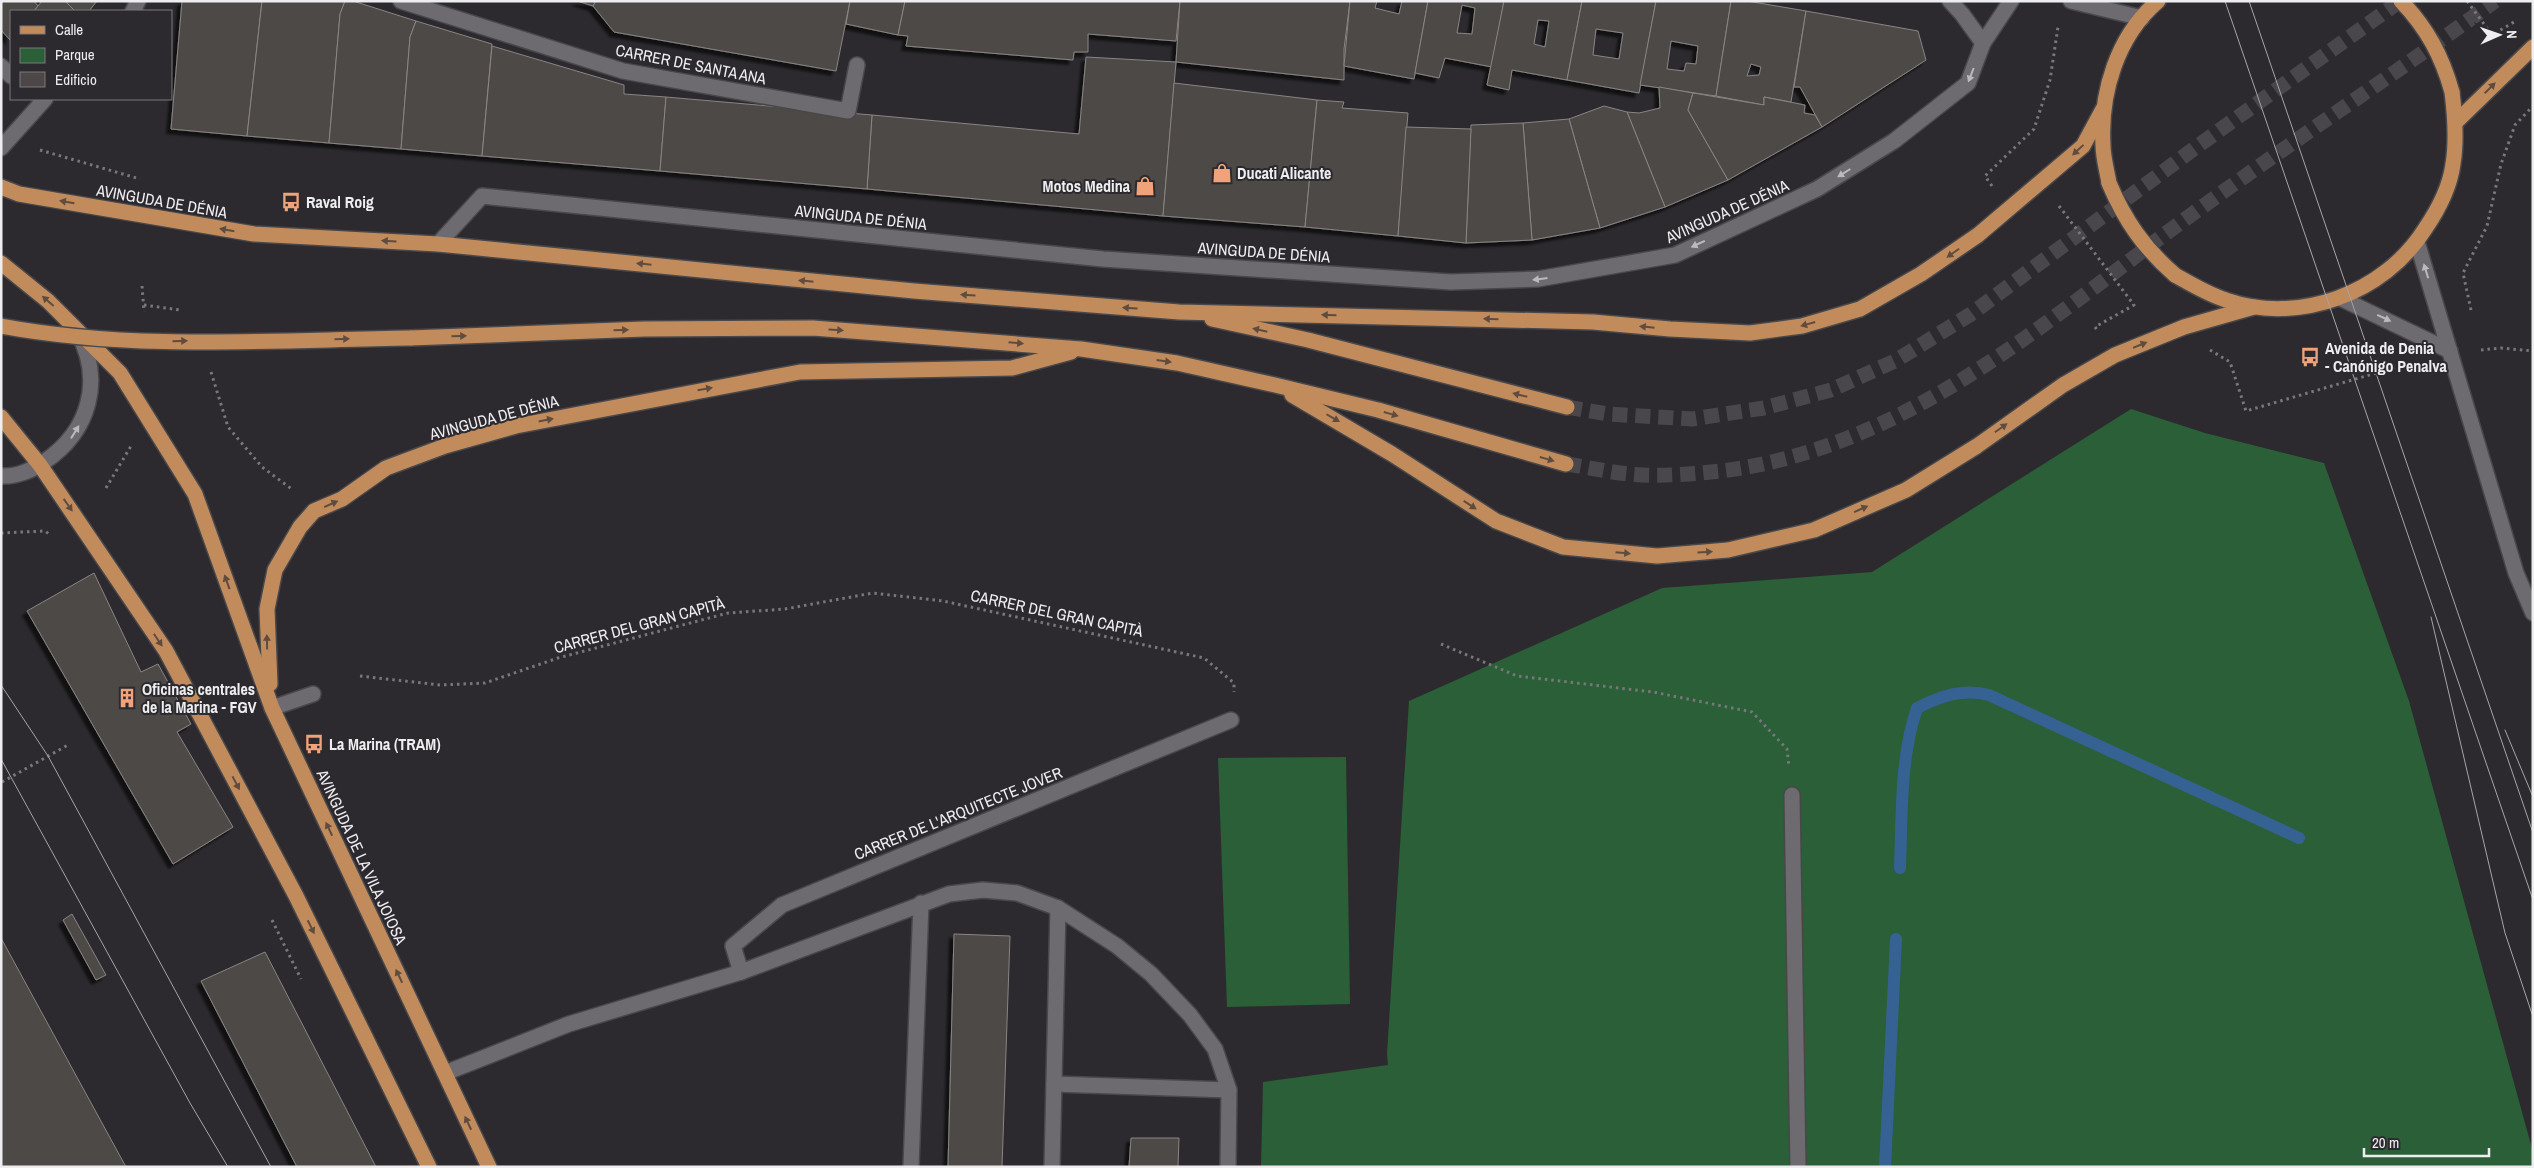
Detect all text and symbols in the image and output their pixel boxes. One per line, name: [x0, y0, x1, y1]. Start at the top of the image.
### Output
legend: [10, 10, 172, 100]
north arrow: [2474, 10, 2524, 60]
text: Calle: [55, 19, 83, 40]
text: N: [2503, 30, 2521, 39]
street label: CARRER DE SANTA ANA: [614, 39, 768, 89]
text: Parque: [55, 44, 95, 65]
one-way arrow: [1967, 67, 1974, 82]
text: Edificio: [55, 69, 97, 90]
one-way arrow: [2484, 82, 2496, 94]
one-way arrow: [2072, 144, 2084, 156]
shop icon: Ducati Alicante: [1211, 162, 1233, 184]
place label: Ducati Alicante: [1237, 162, 1331, 184]
one-way arrow: [1837, 168, 1850, 177]
street label: AVINGUDA DE DÉNIA: [1661, 174, 1792, 248]
place label: Motos Medina: [1043, 175, 1131, 197]
shop icon: Motos Medina: [1134, 175, 1156, 197]
street label: AVINGUDA DE DÉNIA: [94, 178, 229, 223]
bus stop icon: Raval Roig: [280, 191, 302, 213]
place label: Raval Roig: [306, 191, 374, 213]
one-way arrow: [58, 198, 74, 206]
street label: AVINGUDA DE DÉNIA: [793, 199, 928, 235]
one-way arrow: [219, 225, 235, 233]
street label: AVINGUDA DE DÉNIA: [1196, 236, 1331, 268]
one-way arrow: [381, 237, 397, 245]
one-way arrow: [1691, 240, 1705, 248]
one-way arrow: [1946, 248, 1959, 258]
one-way arrow: [636, 260, 652, 268]
one-way arrow: [2421, 263, 2429, 278]
one-way arrow: [1532, 275, 1548, 283]
one-way arrow: [798, 276, 814, 284]
one-way arrow: [960, 291, 976, 299]
one-way arrow: [42, 296, 55, 307]
one-way arrow: [1122, 304, 1138, 312]
one-way arrow: [1321, 311, 1337, 319]
one-way arrow: [1483, 315, 1499, 323]
one-way arrow: [2377, 315, 2391, 323]
one-way arrow: [1801, 321, 1816, 329]
one-way arrow: [1638, 323, 1654, 331]
one-way arrow: [614, 326, 630, 334]
one-way arrow: [829, 326, 845, 334]
one-way arrow: [1253, 326, 1268, 334]
one-way arrow: [451, 332, 467, 340]
one-way arrow: [335, 335, 351, 343]
one-way arrow: [172, 337, 188, 345]
place label: Avenida de Denia - Canónigo Penalva: [2325, 337, 2447, 377]
one-way arrow: [1008, 339, 1024, 347]
one-way arrow: [2133, 341, 2148, 349]
bus stop icon: Avenida de Denia - Canónigo Penalva: [2299, 346, 2321, 368]
one-way arrow: [1157, 357, 1173, 365]
one-way arrow: [698, 384, 714, 392]
street label: AVINGUDA DE DÉNIA: [426, 389, 561, 445]
one-way arrow: [1512, 391, 1527, 399]
one-way arrow: [1383, 410, 1398, 418]
one-way arrow: [1326, 414, 1339, 423]
one-way arrow: [538, 416, 554, 424]
one-way arrow: [1995, 423, 2008, 433]
one-way arrow: [71, 425, 80, 439]
one-way arrow: [1539, 455, 1554, 463]
one-way arrow: [63, 498, 73, 512]
one-way arrow: [324, 499, 338, 507]
one-way arrow: [1464, 500, 1477, 509]
one-way arrow: [1854, 505, 1868, 513]
one-way arrow: [1698, 548, 1714, 556]
one-way arrow: [1615, 549, 1631, 557]
one-way arrow: [223, 574, 231, 589]
street label: CARRER DEL GRAN CAPITÀ: [969, 584, 1145, 642]
street label: CARRER DEL GRAN CAPITÀ: [551, 592, 727, 658]
one-way arrow: [153, 633, 163, 647]
one-way arrow: [263, 633, 271, 649]
place label: Oficinas centrales de la Marina - FGV: [142, 678, 257, 718]
building icon: Oficinas centrales de la Marina - FGV: [116, 687, 138, 709]
bus stop icon: La Marina (TRAM): [303, 733, 325, 755]
place label: La Marina (TRAM): [329, 733, 441, 755]
street label: CARRER DE L'ARQUITECTE JOVER: [851, 761, 1066, 865]
street label: AVINGUDA DE LA VILA JOIOSA: [311, 765, 412, 948]
one-way arrow: [232, 775, 240, 790]
one-way arrow: [325, 822, 333, 836]
one-way arrow: [307, 919, 315, 934]
one-way arrow: [395, 968, 403, 983]
one-way arrow: [464, 1116, 472, 1130]
scale bar: [2364, 1126, 2489, 1158]
text: 20 m: [2372, 1132, 2399, 1153]

